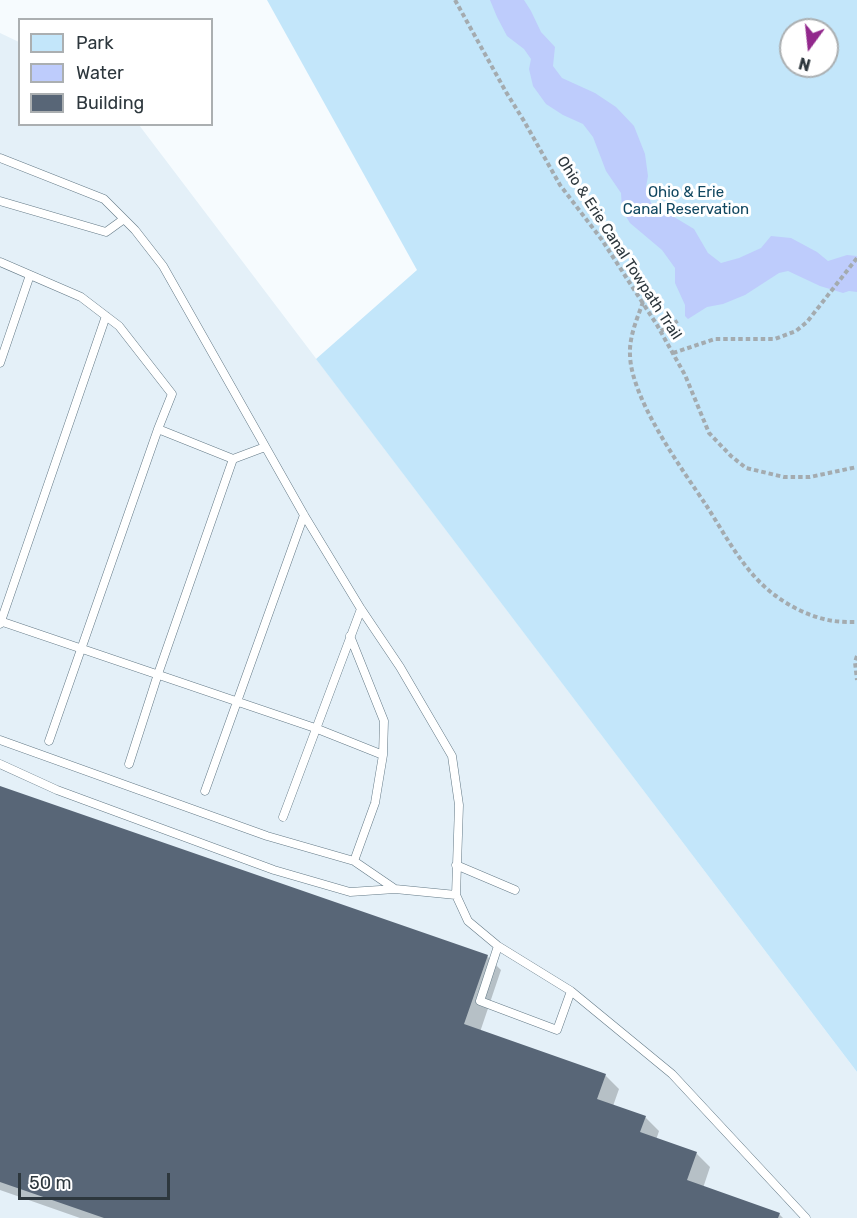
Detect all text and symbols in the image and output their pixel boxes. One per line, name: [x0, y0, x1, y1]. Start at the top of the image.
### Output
legend: [18, 18, 213, 126]
north arrow: [779, 18, 839, 78]
text: Park: [76, 32, 113, 54]
text: N: [797, 53, 813, 75]
text: Water: [76, 62, 124, 84]
text: Building: [76, 92, 144, 114]
street label: Ohio & Erie Canal Towpath Trail: [553, 153, 685, 343]
park label: Ohio & Erie Canal Reservation: [623, 184, 749, 219]
scale bar: [21, 1161, 172, 1199]
text: 50 m: [29, 1172, 72, 1194]

